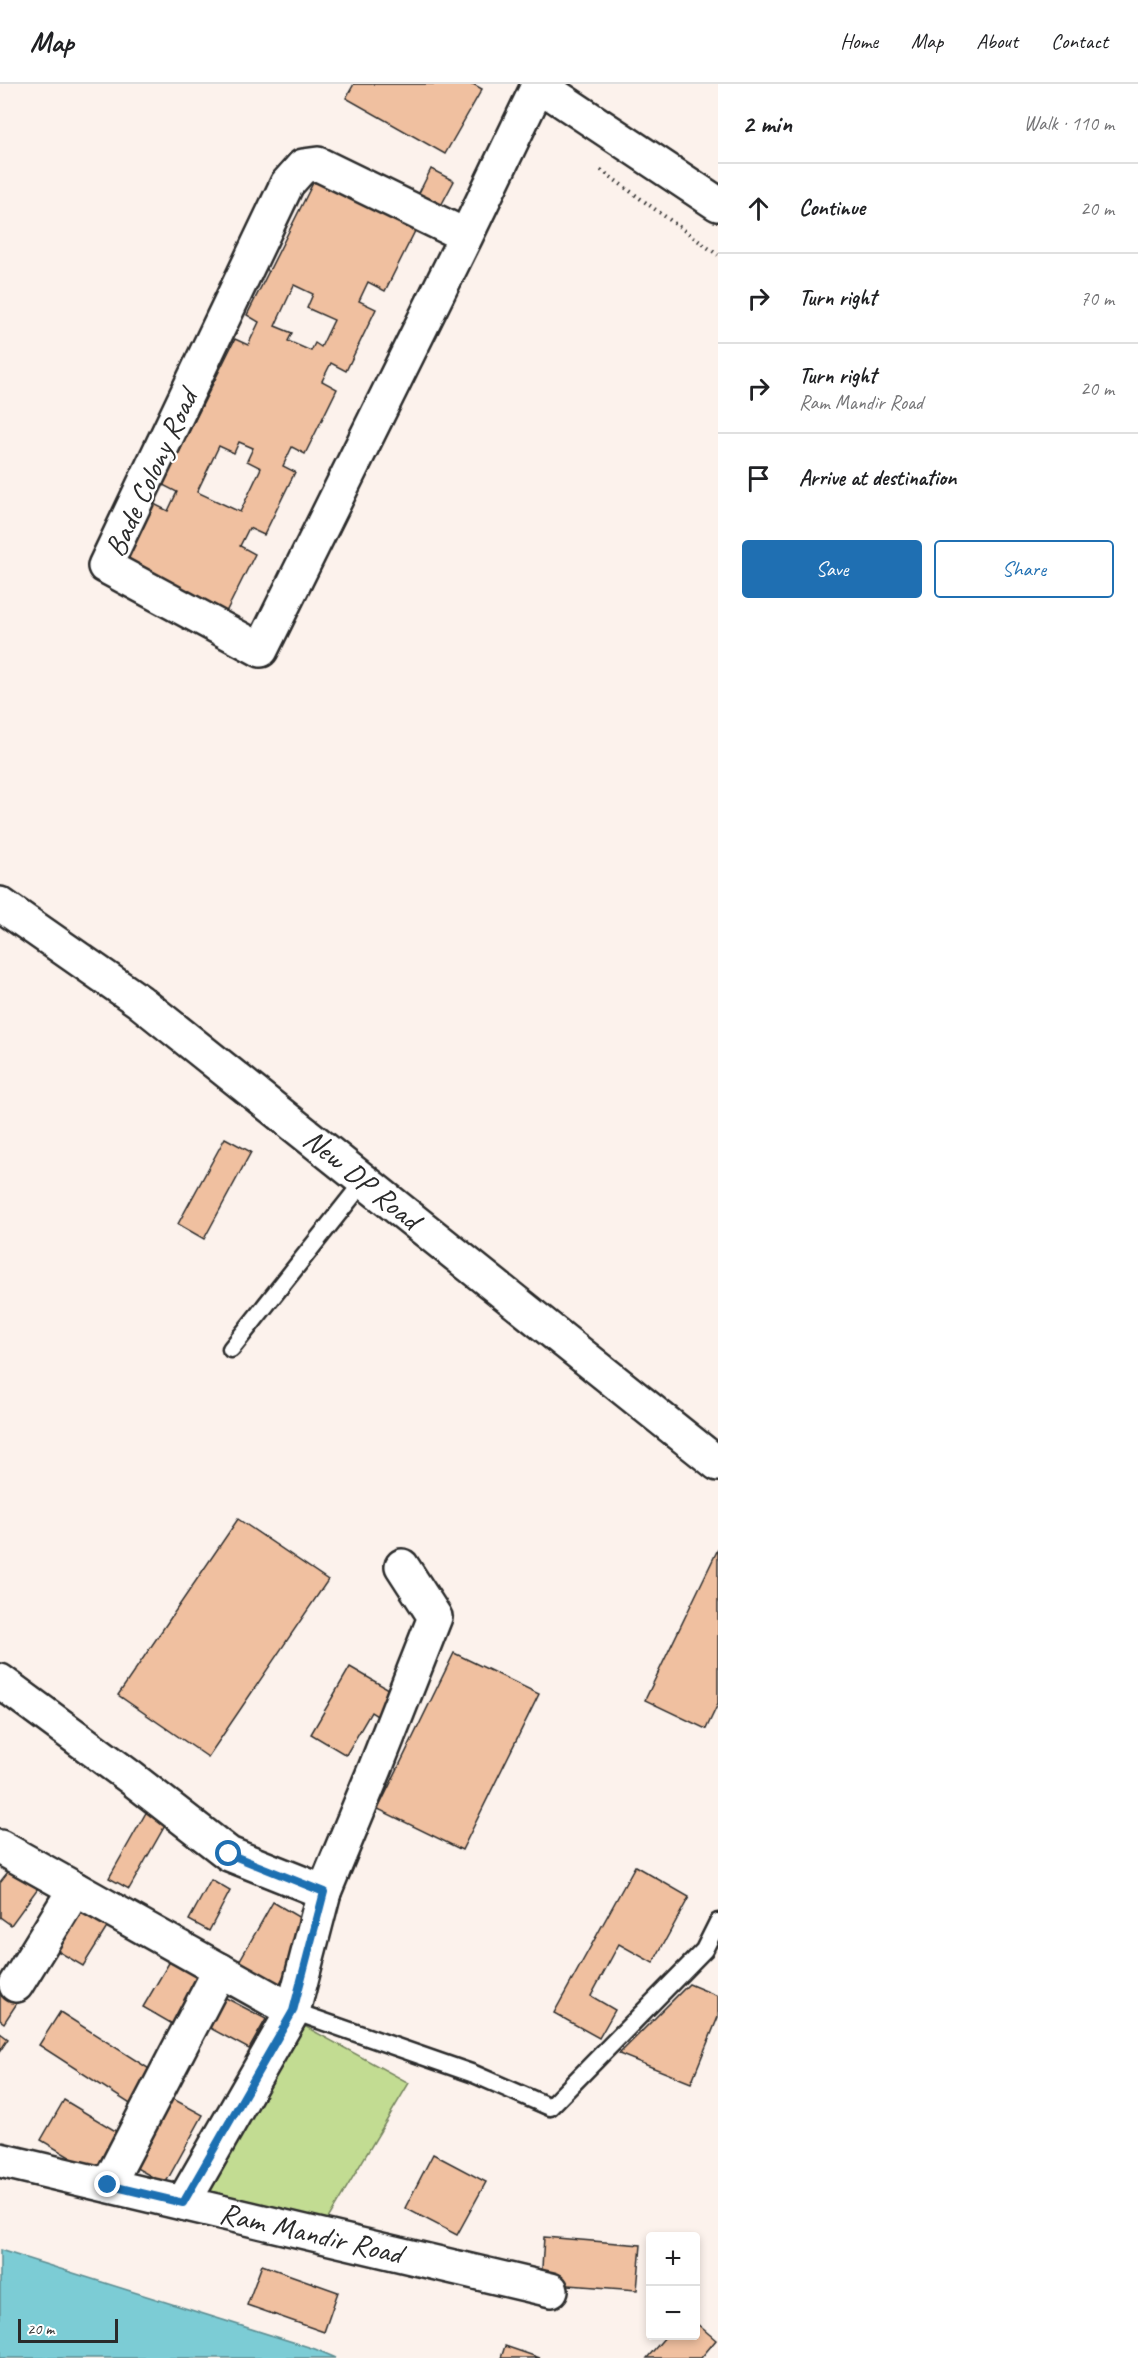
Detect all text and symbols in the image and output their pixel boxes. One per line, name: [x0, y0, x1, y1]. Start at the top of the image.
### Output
text: Map: [30, 24, 73, 59]
text: Home: [840, 28, 878, 54]
text: Map: [911, 28, 943, 54]
text: About: [976, 28, 1018, 54]
text: Contact: [1051, 28, 1108, 54]
text: 2 min: [742, 107, 792, 140]
text: Walk · 110 m: [1024, 111, 1114, 136]
icon: ahead: [742, 192, 775, 225]
text: Continue: [799, 194, 865, 222]
text: 20 m: [1080, 196, 1114, 221]
icon: right: [742, 282, 775, 315]
text: Turn right: [799, 284, 876, 312]
text: 70 m: [1080, 286, 1114, 311]
text: Turn right: [799, 362, 876, 390]
icon: right: [742, 372, 775, 405]
text: 20 m: [1080, 376, 1114, 401]
street label: Bade Colony Road: [96, 380, 208, 562]
text: Ram Mandir Road: [799, 390, 923, 415]
icon: arrive: [742, 462, 775, 495]
text: Arrive at destination: [799, 464, 956, 492]
button: Save: [742, 540, 922, 598]
button: Share: [934, 540, 1114, 598]
street label: New DP Road: [296, 1120, 432, 1240]
route start: [215, 1840, 241, 1866]
route end: [94, 2171, 120, 2197]
street label: Ram Mandir Road: [216, 2194, 410, 2273]
map controls: [646, 2232, 700, 2340]
button: +: [646, 2232, 700, 2286]
button: −: [646, 2286, 700, 2340]
scale bar: [18, 2316, 118, 2344]
text: 20 m: [27, 2319, 54, 2339]

